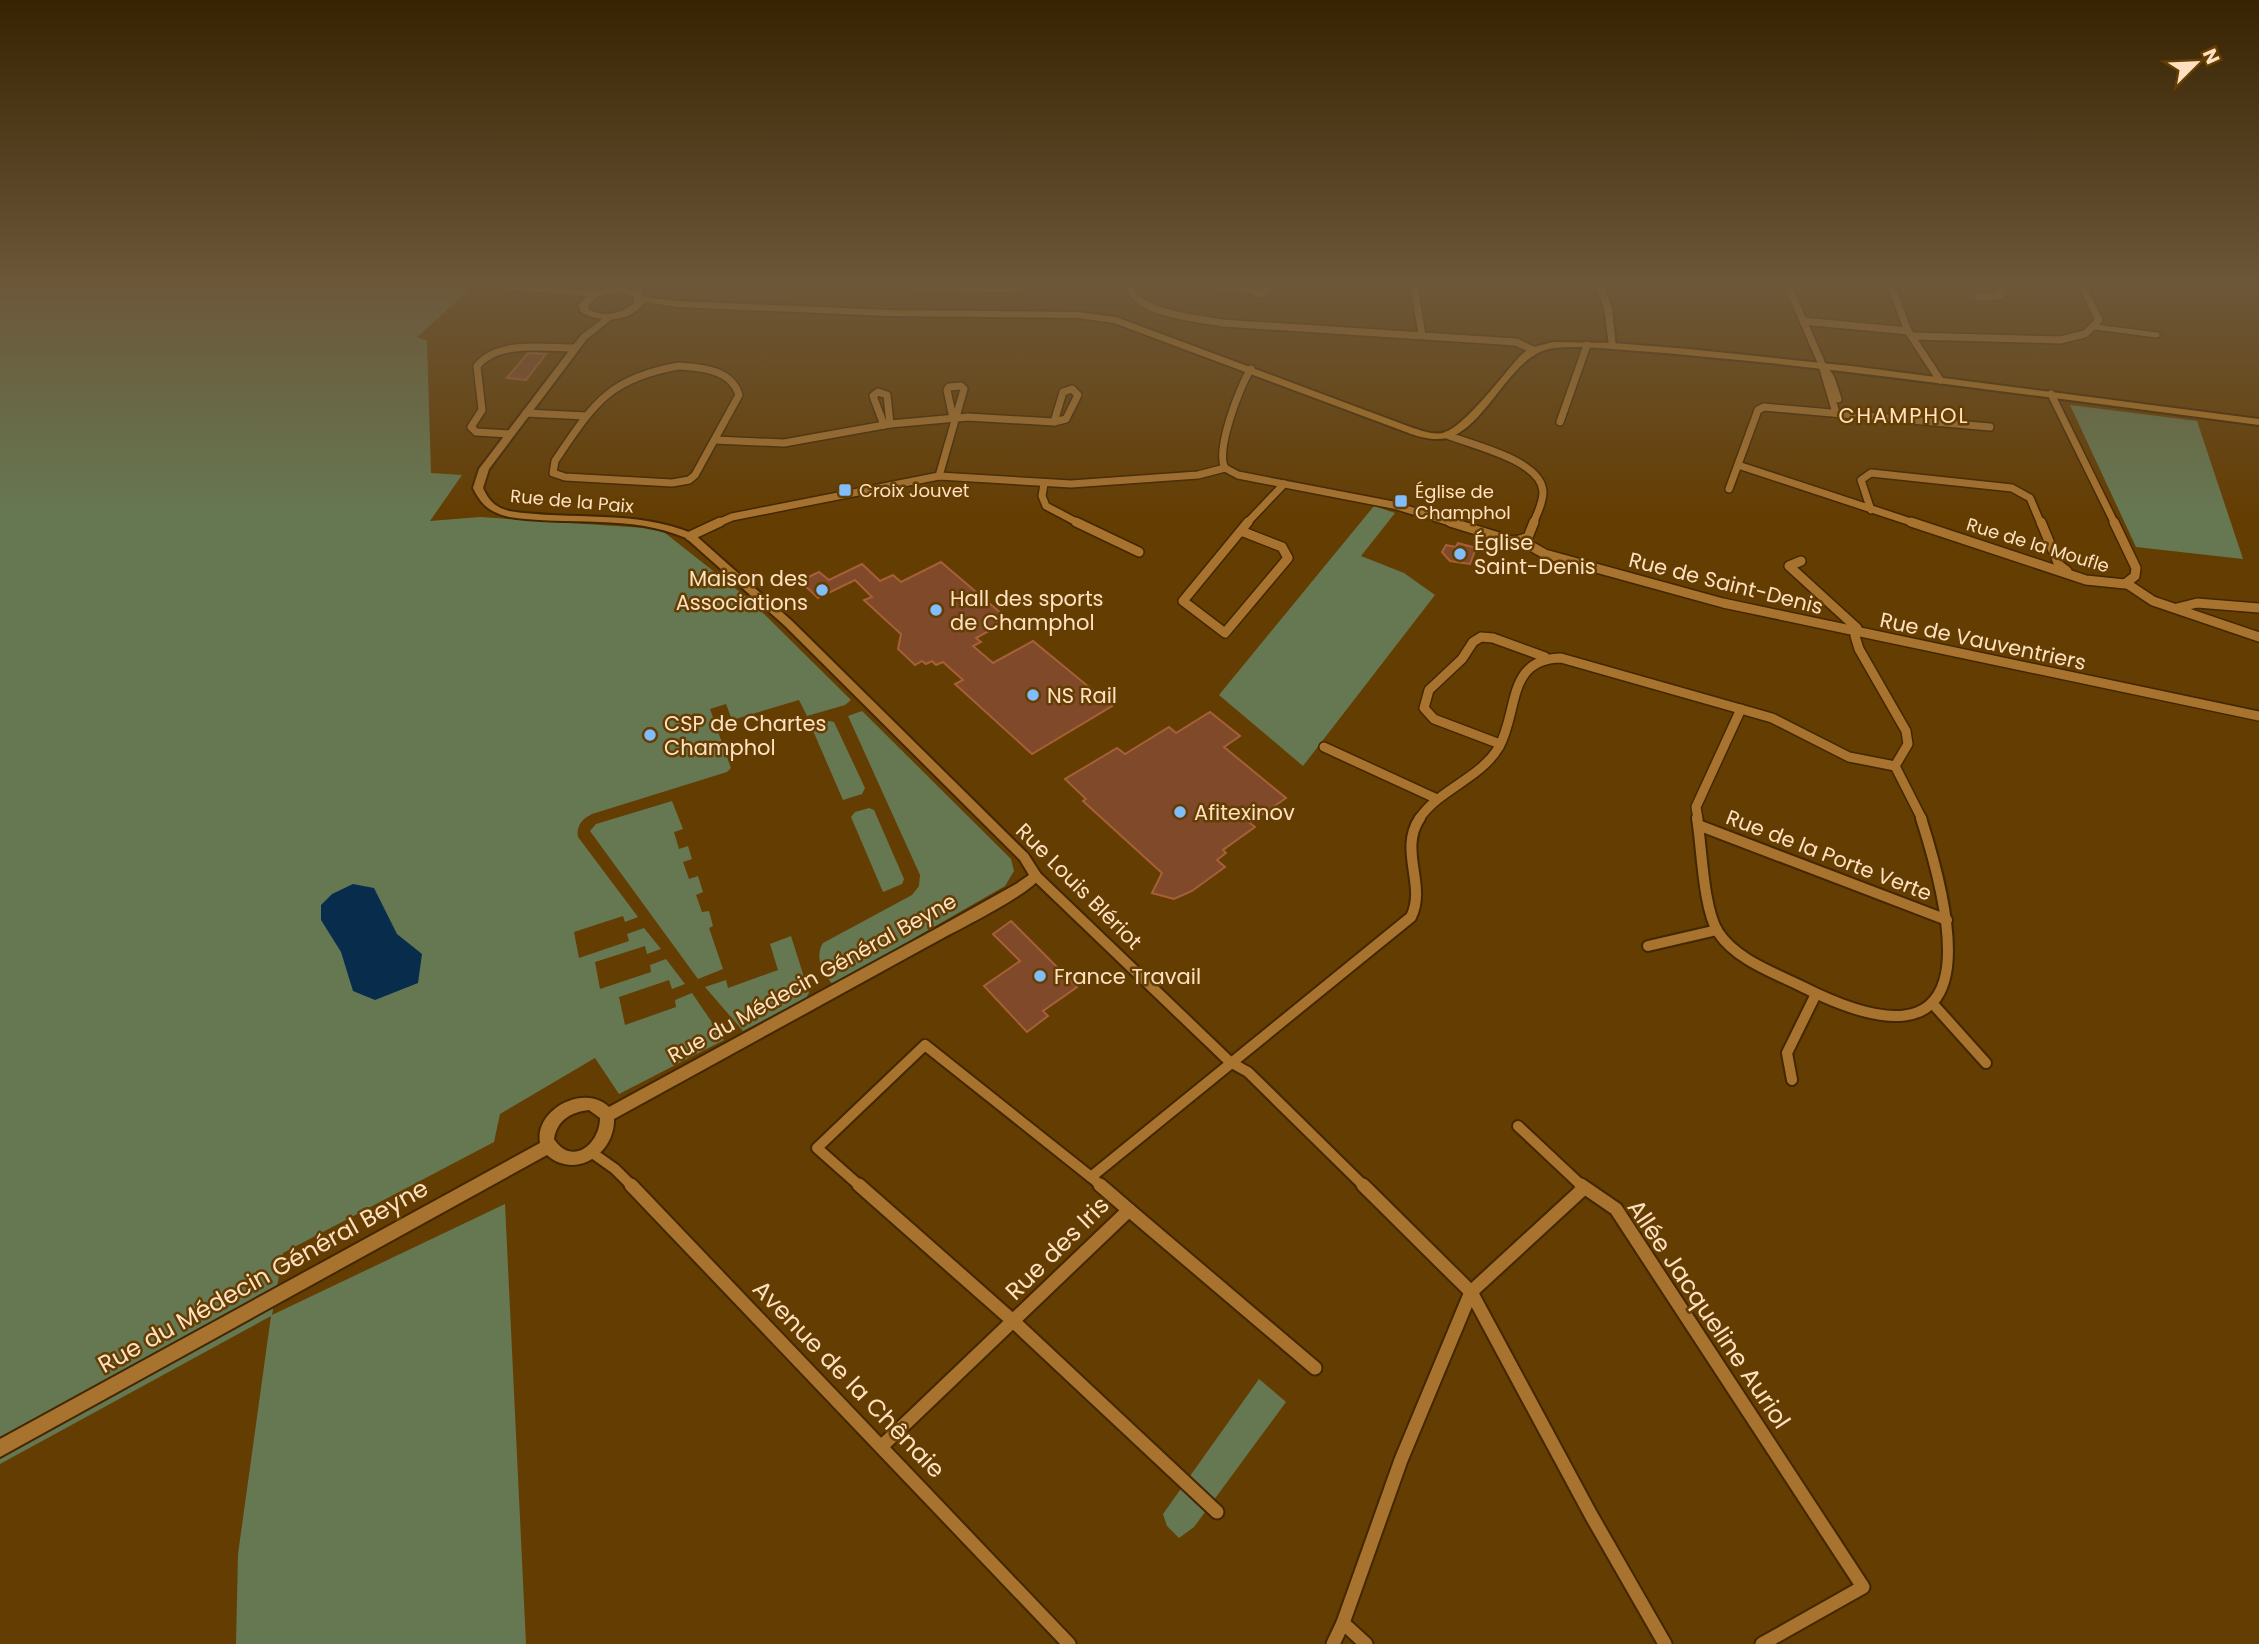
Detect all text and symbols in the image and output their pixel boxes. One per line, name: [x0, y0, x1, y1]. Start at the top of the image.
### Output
north arrow: [2161, 28, 2231, 98]
text: N: [2196, 44, 2226, 68]
district label: CHAMPHOL: [1838, 401, 1970, 430]
place label: Croix Jouvet: [859, 478, 969, 503]
place label: Église de Champhol: [1415, 479, 1511, 525]
marker: Croix Jouvet: [837, 482, 853, 498]
street label: Rue de la Paix: [509, 483, 635, 519]
marker: Église de Champhol: [1393, 493, 1409, 509]
street label: Rue de la Moufle: [1964, 511, 2112, 579]
place label: Église Saint-Denis: [1474, 528, 1596, 581]
street label: Rue de Saint-Denis: [1626, 545, 1826, 621]
marker: Église Saint-Denis: [1452, 546, 1468, 562]
place label: Maison des Associations: [676, 564, 808, 617]
marker: Maison des Associations: [814, 582, 830, 598]
place label: Hall des sports de Champhol: [950, 584, 1104, 637]
marker: Hall des sports de Champhol: [928, 602, 944, 618]
street label: Rue de Vauventriers: [1877, 605, 2089, 677]
place label: NS Rail: [1047, 681, 1117, 710]
marker: NS Rail: [1025, 687, 1041, 703]
place label: CSP de Chartes Champhol: [664, 709, 826, 762]
marker: CSP de Chartes Champhol: [642, 727, 658, 743]
place label: Afitexinov: [1194, 798, 1295, 827]
street label: Rue de la Porte Verte: [1722, 802, 1936, 908]
marker: Afitexinov: [1172, 804, 1188, 820]
street label: Rue Louis Blériot: [1009, 816, 1149, 956]
street label: Rue du Médecin Général Beyne: [662, 886, 962, 1070]
place label: France Travail: [1054, 962, 1201, 991]
marker: France Travail: [1032, 968, 1048, 984]
street label: Rue du Médecin Général Beyne: [92, 1171, 434, 1381]
street label: Rue des Iris: [998, 1189, 1116, 1307]
street label: Allée Jacqueline Auriol: [1620, 1193, 1798, 1435]
street label: Avenue de la Chênaie: [746, 1273, 952, 1485]

